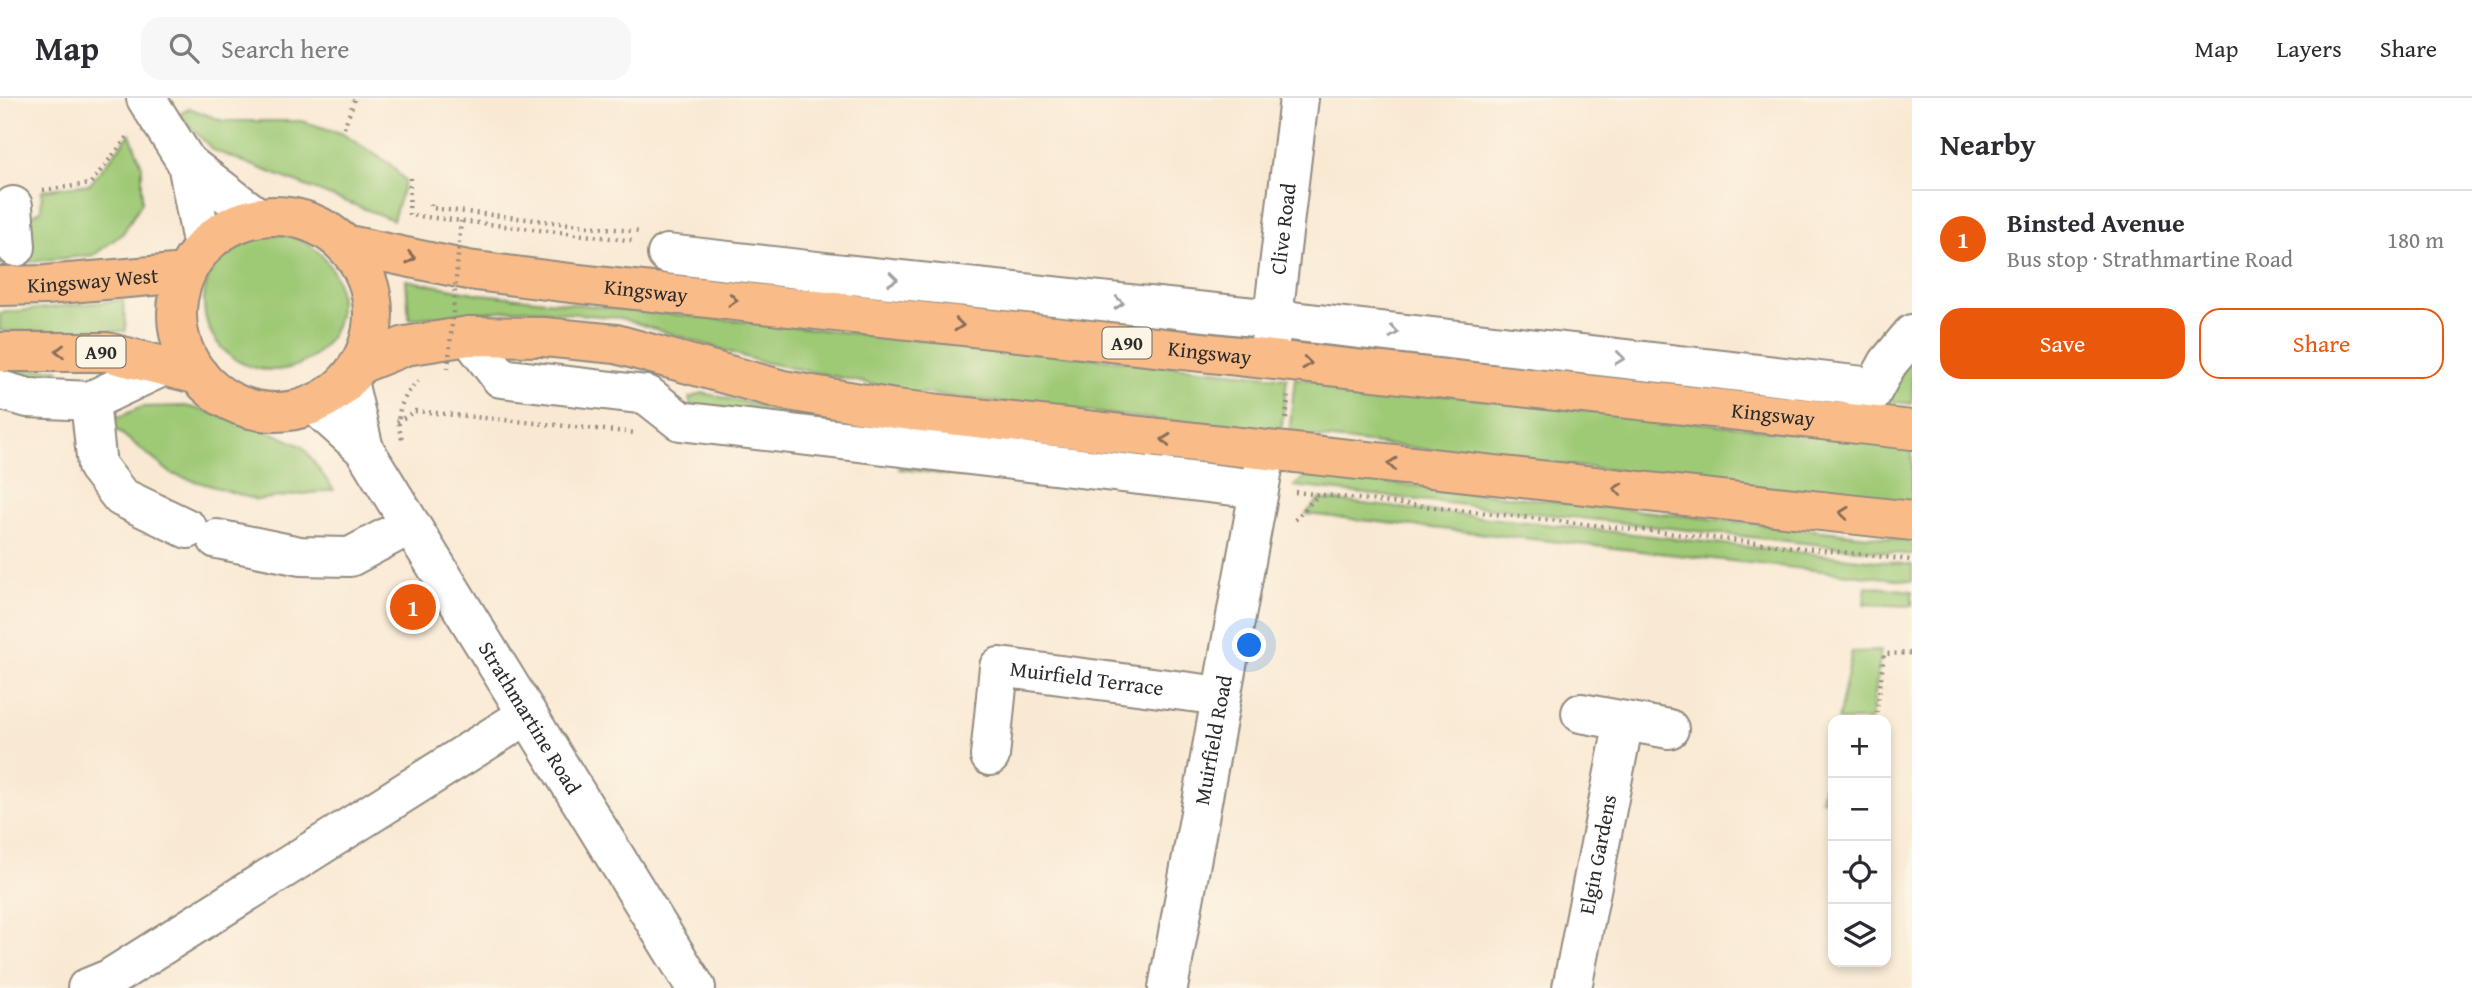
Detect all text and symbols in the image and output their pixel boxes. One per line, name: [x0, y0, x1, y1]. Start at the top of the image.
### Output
search box: [141, 17, 631, 80]
text: Map: [35, 24, 99, 72]
icon: search: [165, 29, 203, 67]
text: Search here: [221, 29, 349, 68]
text: Map: [2195, 31, 2238, 66]
text: Layers: [2276, 31, 2342, 66]
text: Share: [2380, 31, 2437, 66]
text: Nearby: [1940, 122, 2036, 166]
street label: Clive Road: [1262, 181, 1304, 276]
text: Binsted Avenue: [2007, 203, 2185, 242]
text: 1: [1957, 223, 1969, 256]
text: 180 m: [2387, 223, 2444, 256]
text: Bus stop · Strathmartine Road: [2007, 242, 2293, 275]
one-way arrow: [405, 250, 417, 265]
street label: Kingsway West: [27, 259, 160, 300]
street label: Kingsway: [603, 271, 690, 311]
one-way arrow: [888, 271, 899, 286]
one-way arrow: [727, 293, 739, 308]
one-way arrow: [1113, 295, 1125, 310]
button: Save: [1940, 308, 2185, 379]
button: Share: [2199, 308, 2444, 379]
one-way arrow: [954, 317, 965, 332]
one-way arrow: [1388, 325, 1400, 340]
road number: A90: [1102, 328, 1152, 358]
street label: Kingsway: [1166, 333, 1254, 373]
road number: A90: [76, 336, 126, 368]
one-way arrow: [54, 344, 65, 359]
one-way arrow: [1614, 351, 1626, 366]
one-way arrow: [1301, 355, 1313, 370]
street label: Kingsway: [1730, 394, 1817, 434]
one-way arrow: [1160, 432, 1171, 447]
one-way arrow: [1386, 457, 1398, 472]
one-way arrow: [1612, 481, 1624, 496]
one-way arrow: [1838, 506, 1850, 521]
pin: 1: [390, 581, 436, 633]
your location: [1232, 628, 1266, 662]
street label: Strathmartine Road: [471, 635, 589, 801]
street label: Muirfield Terrace: [1008, 653, 1166, 703]
street label: Muirfield Road: [1186, 672, 1240, 807]
map controls: [1828, 715, 1891, 967]
button: +: [1828, 715, 1891, 778]
button: −: [1828, 778, 1891, 841]
street label: Elgin Gardens: [1571, 792, 1624, 917]
button: locate: [1828, 841, 1891, 904]
button: layers: [1828, 904, 1891, 967]

